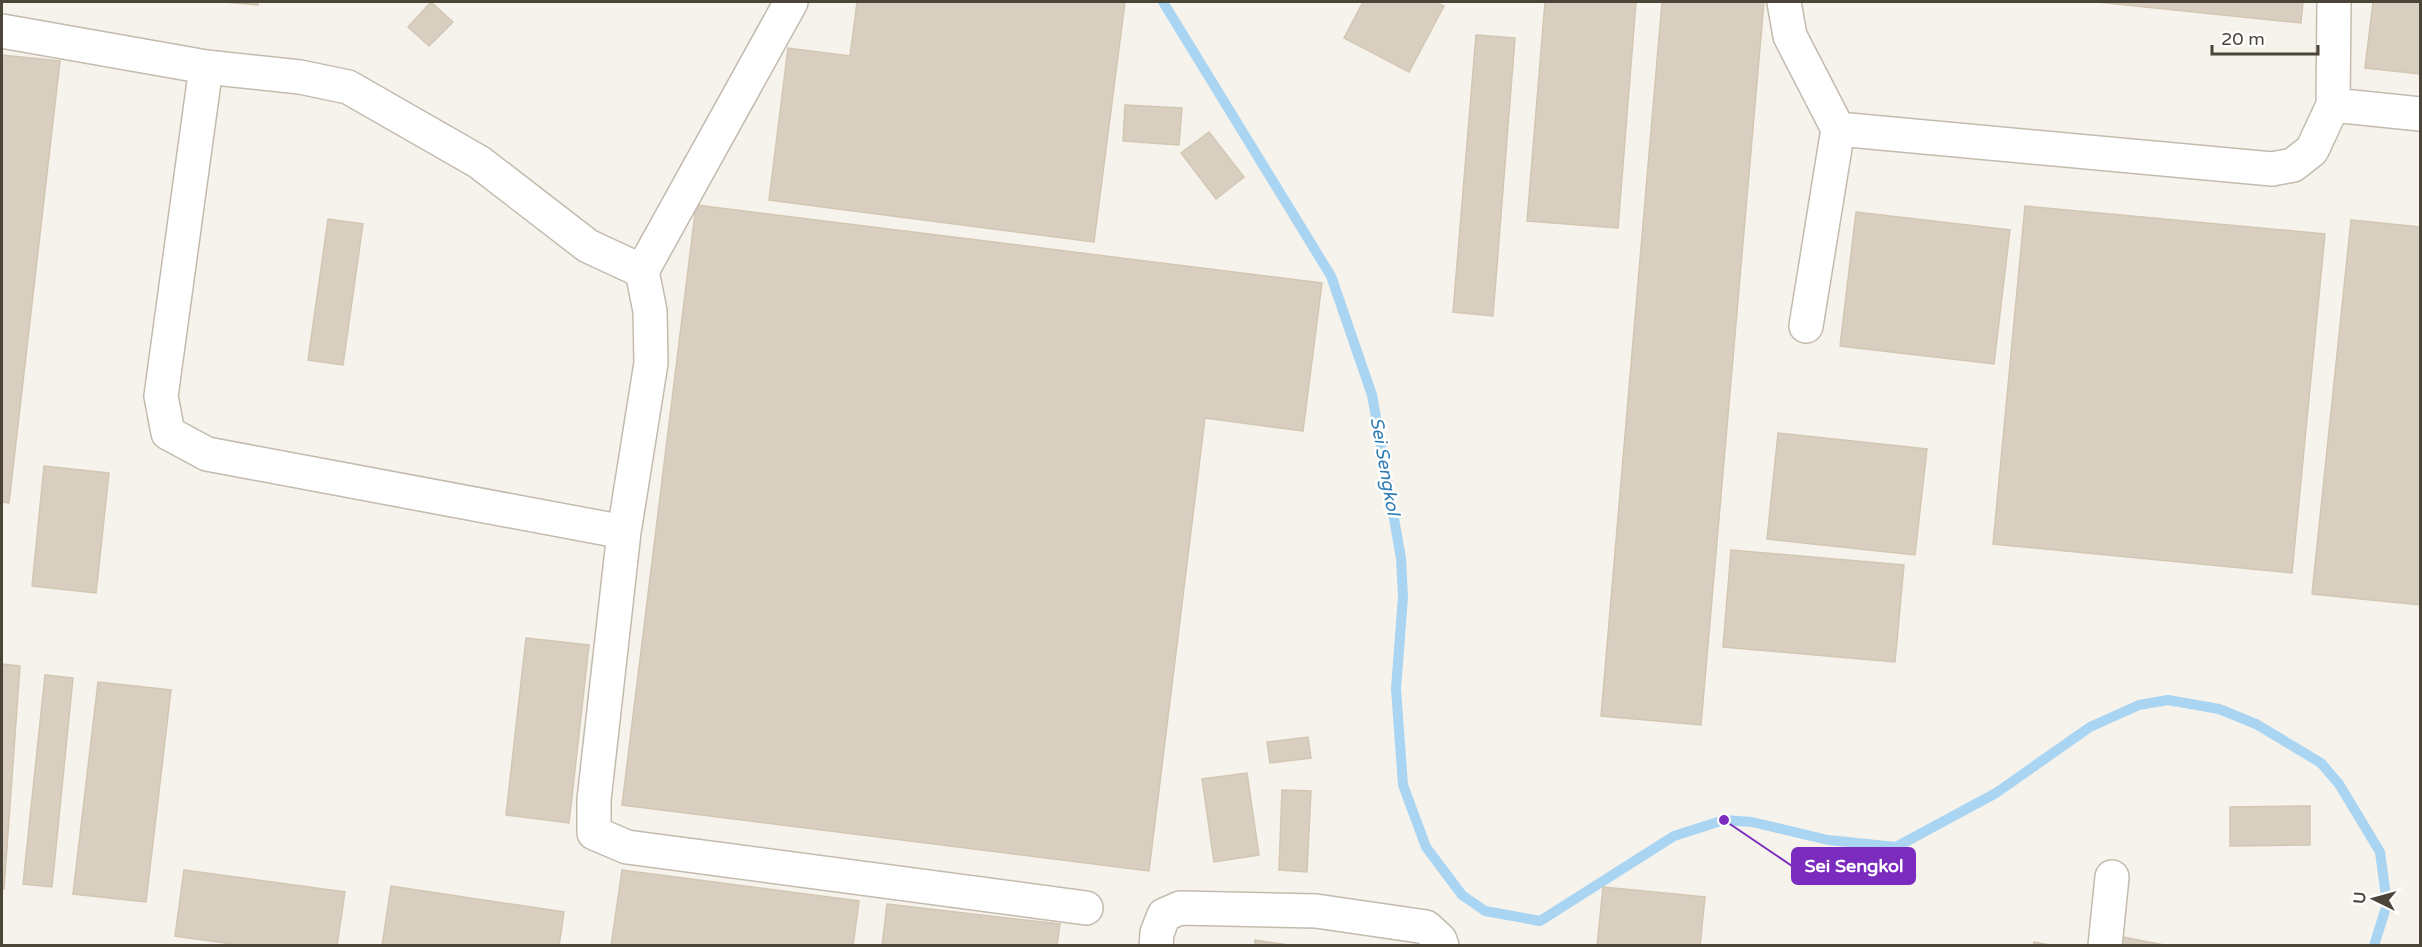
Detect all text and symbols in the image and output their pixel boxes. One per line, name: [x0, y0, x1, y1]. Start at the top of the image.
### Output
scale bar: [2212, 18, 2318, 56]
text: 20 m: [2221, 28, 2265, 50]
water label: Sei Sengkol: [1366, 415, 1405, 519]
callout: Sei Sengkol: [1792, 848, 1915, 884]
text: Sei Sengkol: [1804, 855, 1904, 877]
north arrow: [2344, 869, 2404, 929]
text: U: [2350, 891, 2371, 905]

